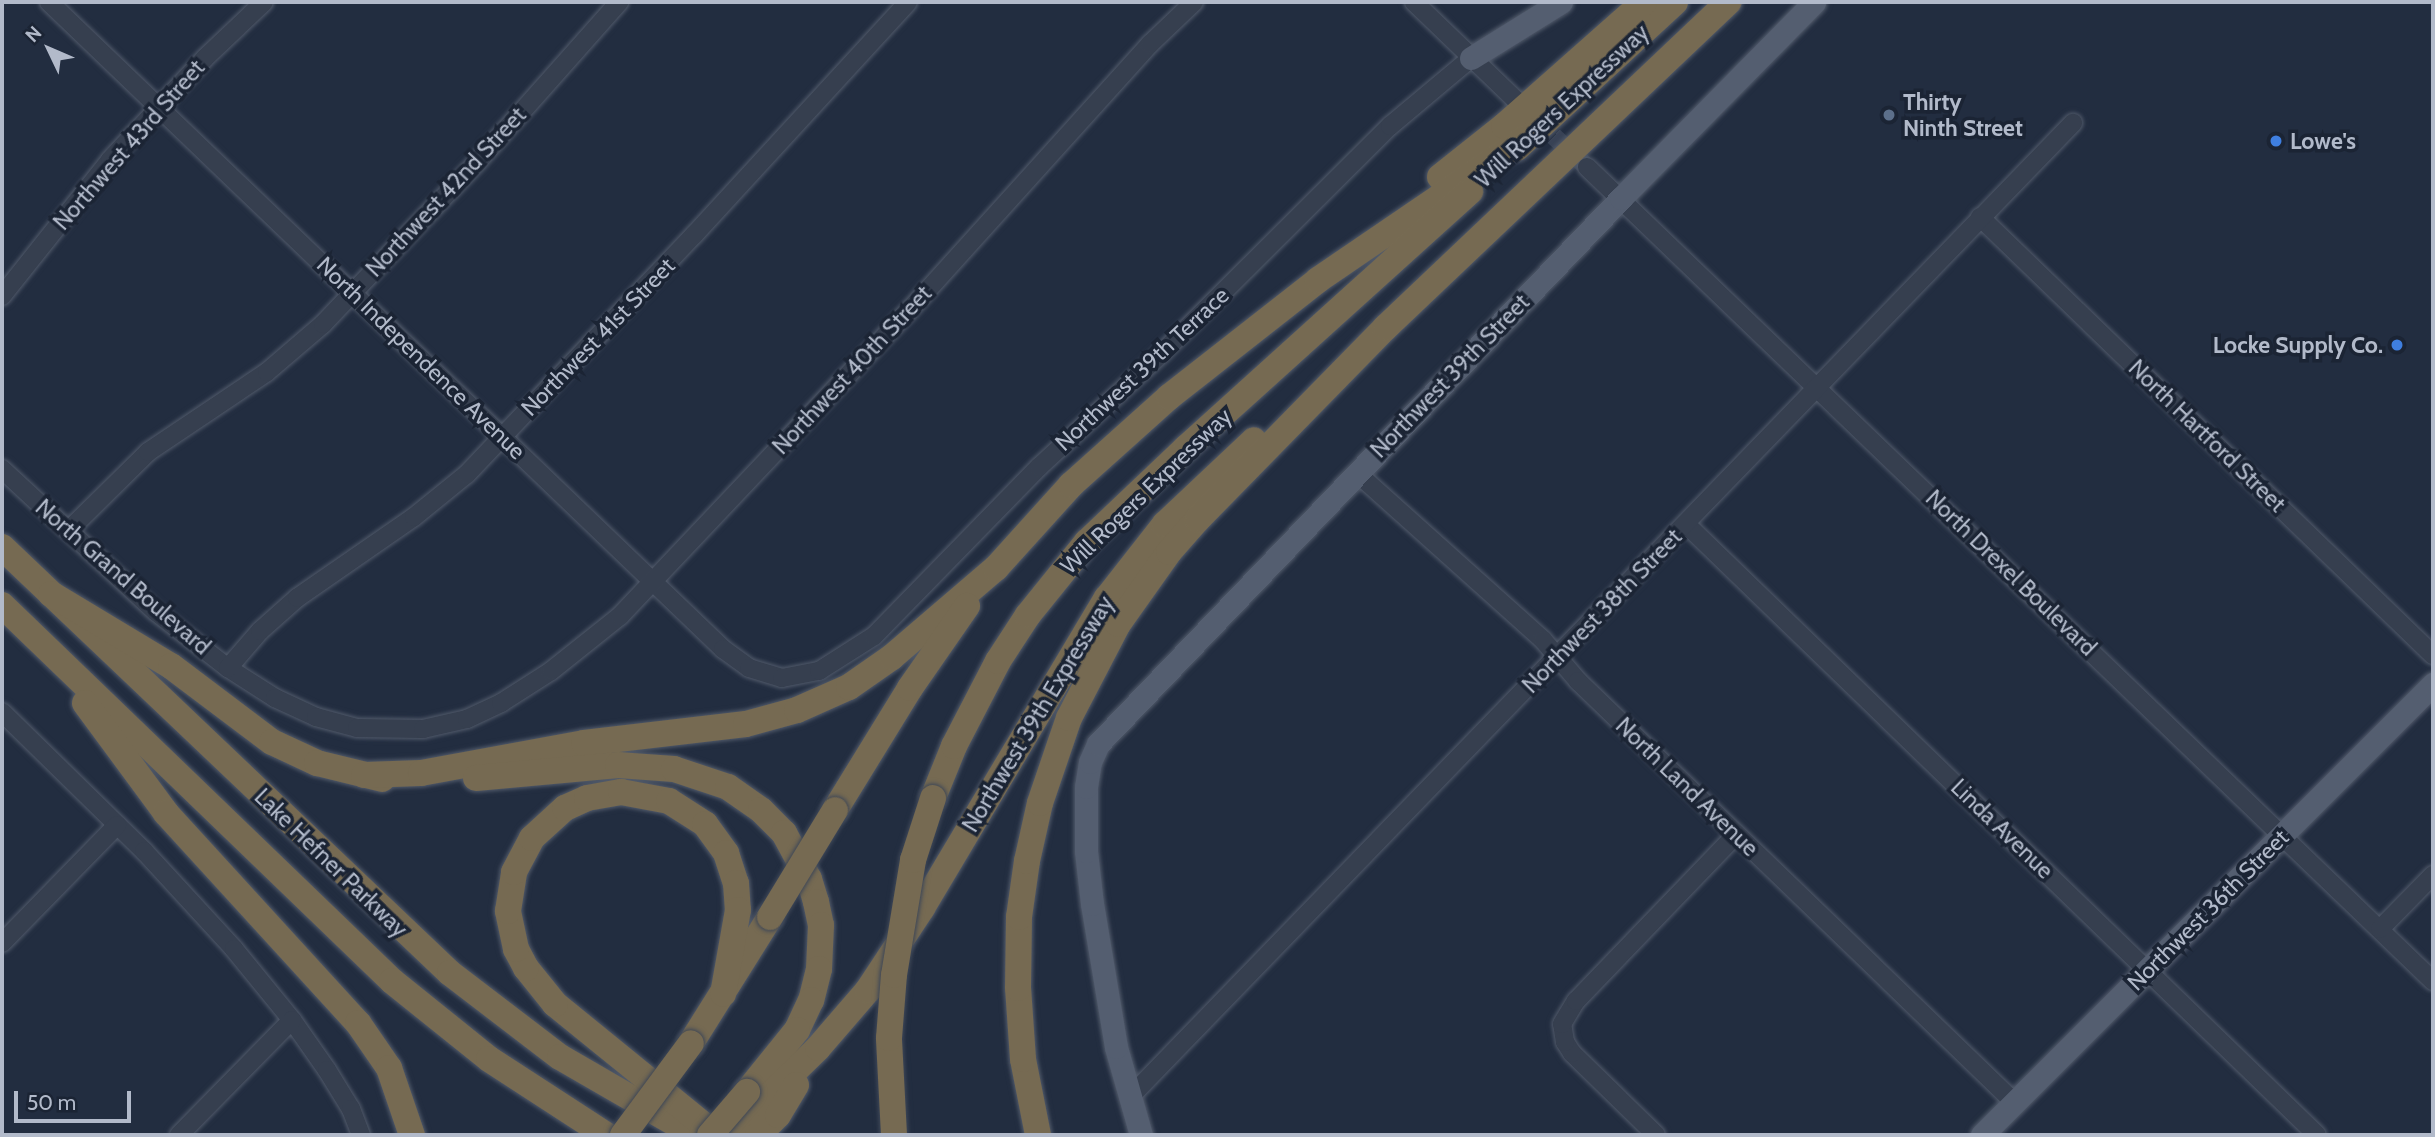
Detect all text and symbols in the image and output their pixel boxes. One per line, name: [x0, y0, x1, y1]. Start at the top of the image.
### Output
north arrow: [14, 14, 84, 84]
street label: Will Rogers Expressway: [1470, 19, 1654, 193]
text: N: [21, 21, 46, 47]
street label: Northwest 43rd Street: [48, 54, 210, 236]
place label: Thirty Ninth Street: [1903, 88, 2023, 142]
street label: Northwest 42nd Street: [360, 101, 532, 283]
marker: Thirty Ninth Street: [1881, 107, 1897, 123]
place label: Lowe's: [2290, 127, 2356, 155]
marker: Lowe's: [2268, 133, 2284, 149]
street label: North Independence Avenue: [311, 251, 531, 465]
street label: Northwest 41st Street: [515, 252, 681, 422]
street label: Northwest 40th Street: [767, 280, 937, 460]
street label: Northwest 39th Terrace: [1050, 281, 1234, 457]
street label: Northwest 39th Street: [1365, 289, 1535, 463]
place label: Locke Supply Co.: [2213, 331, 2383, 359]
marker: Locke Supply Co.: [2389, 337, 2405, 353]
street label: North Hartford Street: [2123, 354, 2291, 518]
street label: Will Rogers Expressway: [1055, 402, 1237, 580]
street label: North Drexel Boulevard: [1920, 484, 2102, 662]
street label: North Grand Boulevard: [30, 493, 216, 661]
street label: Northwest 38th Street: [1517, 523, 1687, 699]
street label: Northwest 39th Expressway: [957, 591, 1119, 837]
street label: North Land Avenue: [1610, 712, 1764, 862]
street label: Linda Avenue: [1945, 774, 2059, 884]
street label: Lake Hefner Parkway: [249, 783, 413, 943]
street label: Northwest 36th Street: [2122, 824, 2294, 996]
scale bar: [18, 1078, 135, 1122]
text: 50 m: [27, 1090, 76, 1115]

